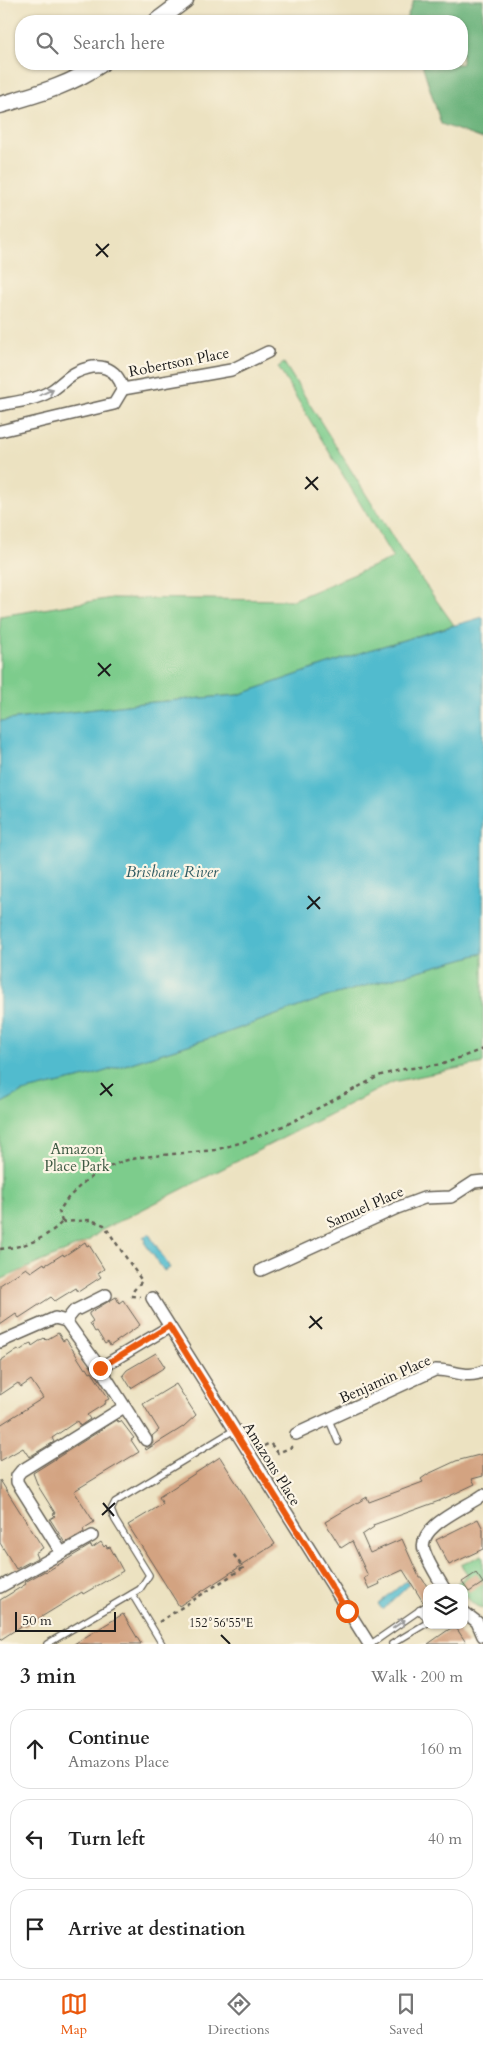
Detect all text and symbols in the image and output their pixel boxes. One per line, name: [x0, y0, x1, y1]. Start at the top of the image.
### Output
search box: [15, 15, 468, 70]
icon: search: [33, 29, 61, 57]
text: Search here: [73, 30, 165, 56]
street label: Robertson Place: [127, 342, 231, 382]
one-way arrow: [39, 387, 54, 397]
water label: Brisbane River: [126, 861, 219, 883]
park label: Amazon Place Park: [44, 1139, 110, 1176]
street label: Samuel Place: [323, 1181, 407, 1233]
street label: Benjamin Place: [336, 1350, 434, 1408]
route end: [89, 1357, 112, 1380]
street label: Amazons Place: [238, 1418, 306, 1510]
map controls: [423, 1584, 468, 1629]
button: layers: [423, 1584, 468, 1629]
route start: [336, 1600, 359, 1623]
scale bar: [15, 1609, 116, 1632]
text: 50 m: [22, 1611, 52, 1630]
text: 152°56'55"E: [189, 1615, 253, 1631]
one-way arrow: [392, 1619, 406, 1629]
text: 3 min: [20, 1662, 76, 1691]
text: Walk · 200 m: [371, 1666, 463, 1688]
text: Continue: [68, 1725, 150, 1751]
icon: ahead: [21, 1735, 49, 1763]
text: 160 m: [420, 1738, 462, 1760]
text: Amazons Place: [68, 1751, 169, 1773]
icon: left: [21, 1825, 49, 1853]
text: Turn left: [68, 1826, 145, 1852]
text: 40 m: [428, 1828, 462, 1850]
icon: arrive: [21, 1915, 49, 1943]
text: Arrive at destination: [68, 1916, 245, 1942]
tab: Map: [60, 1990, 88, 2039]
tab: Directions: [208, 1990, 269, 2039]
tab: Saved: [389, 1990, 423, 2039]

